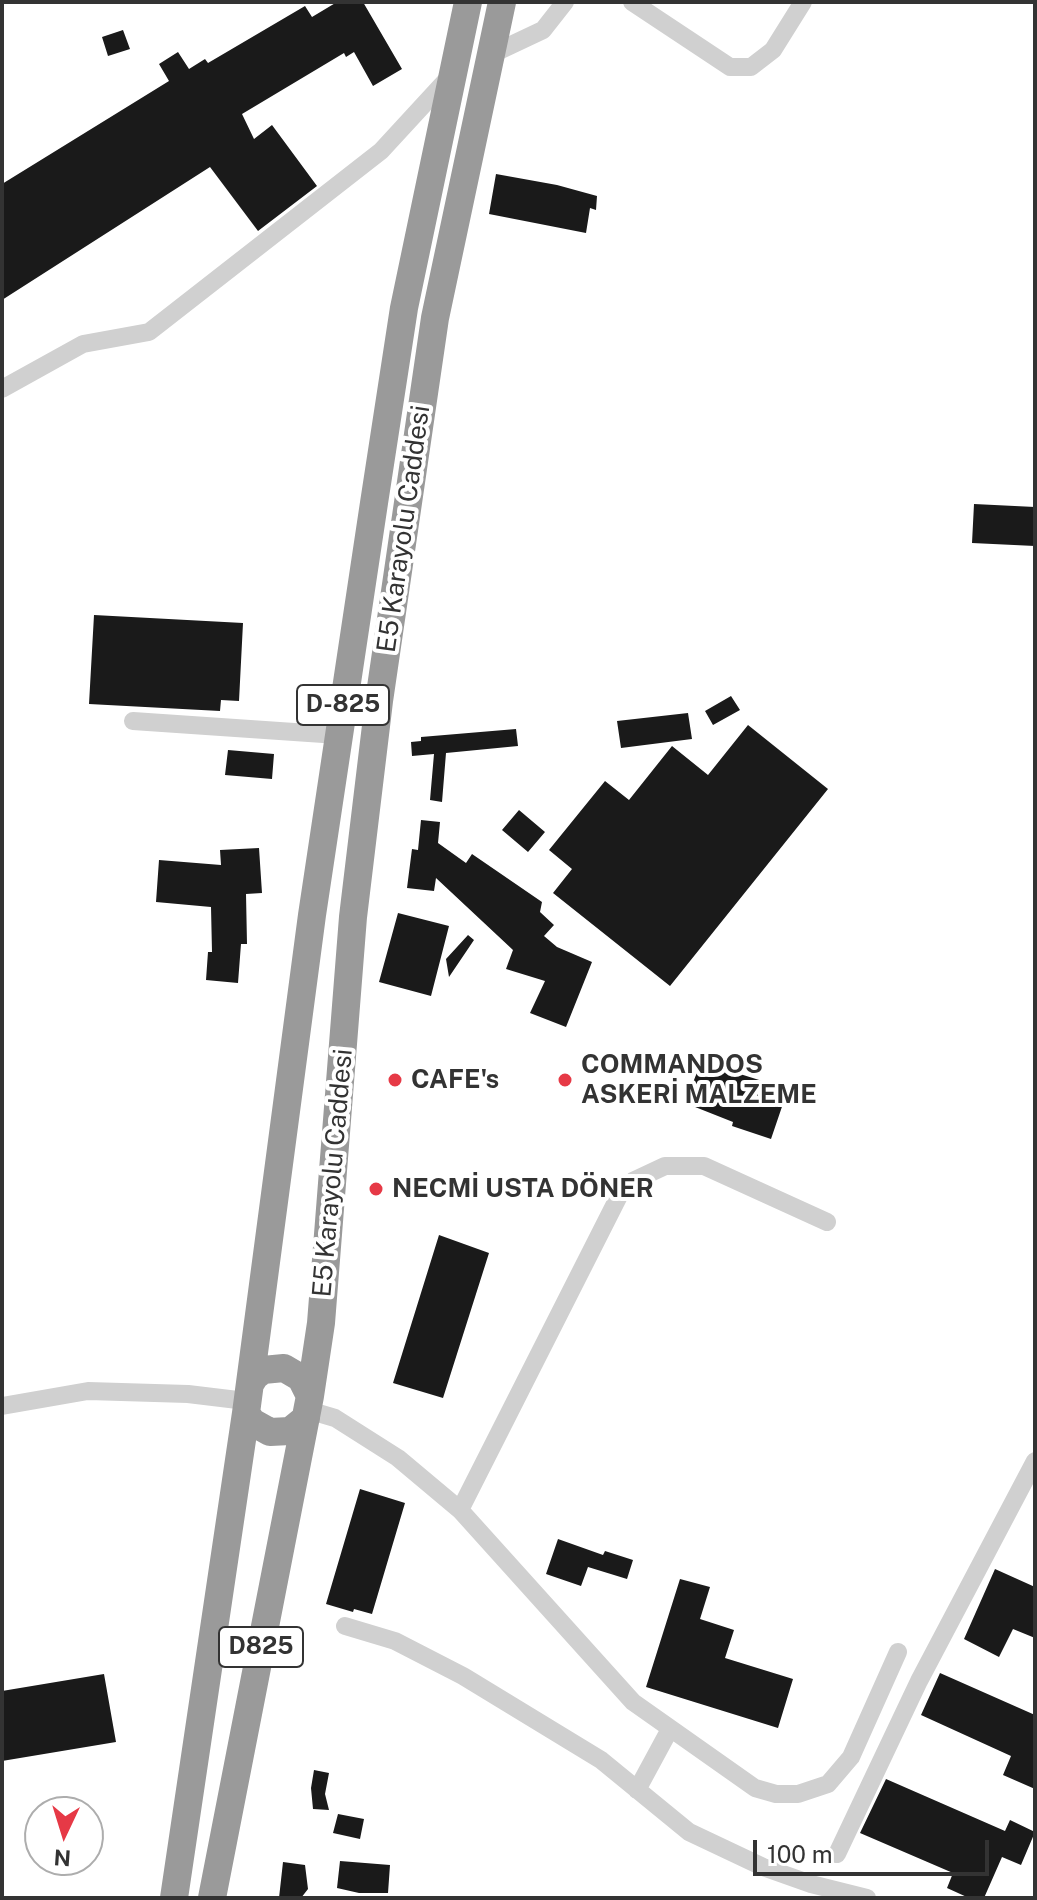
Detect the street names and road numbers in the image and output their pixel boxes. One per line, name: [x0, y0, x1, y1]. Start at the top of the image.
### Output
street label: E5 Karayolu Caddesi: [371, 403, 437, 655]
road number: D-825: [297, 685, 389, 725]
street label: E5 Karayolu Caddesi: [307, 1048, 359, 1298]
road number: D825: [219, 1627, 303, 1667]

